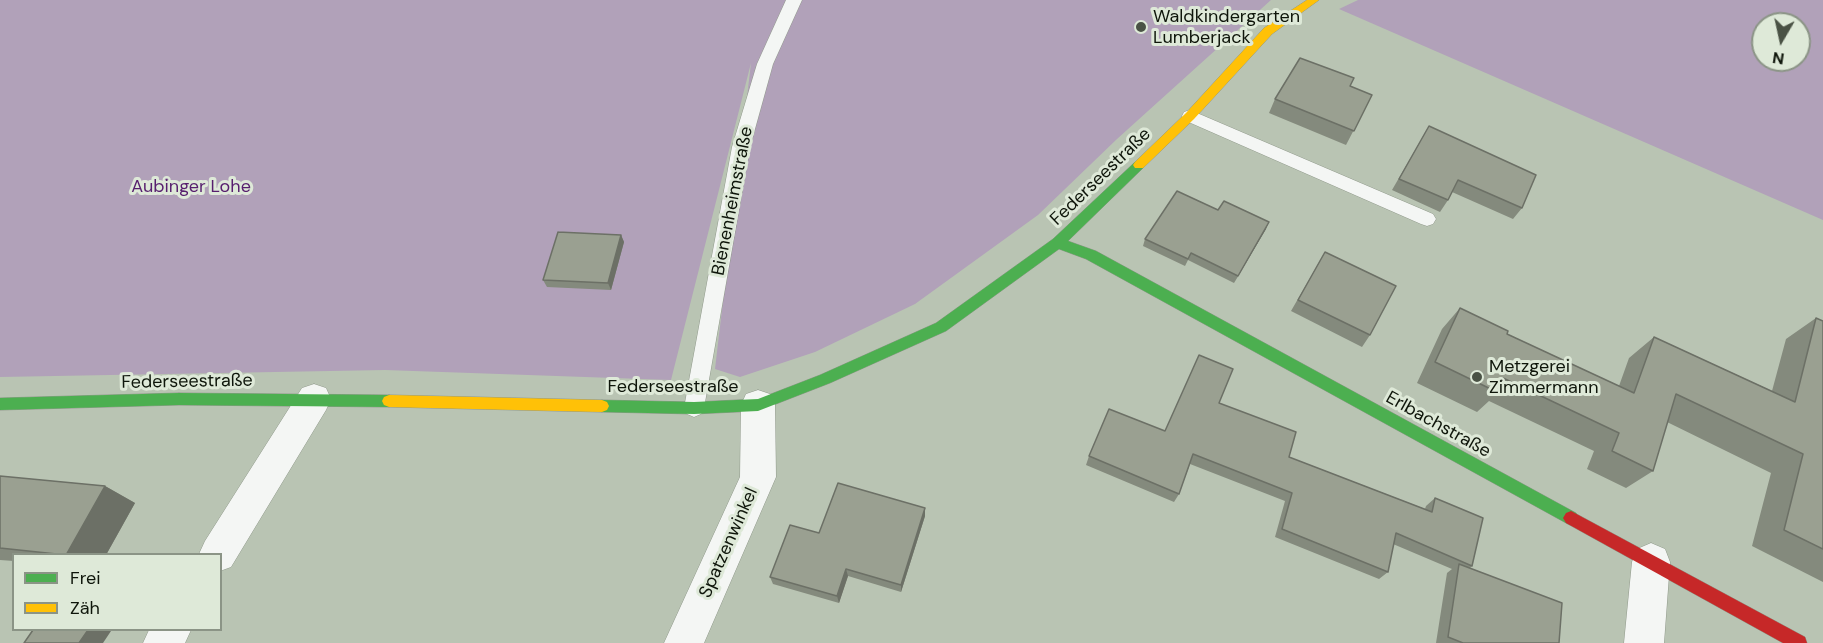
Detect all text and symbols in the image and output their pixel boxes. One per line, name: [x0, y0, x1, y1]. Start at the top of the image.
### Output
place label: Waldkindergarten Lumberjack: [1153, 6, 1300, 48]
north arrow: [1751, 12, 1811, 72]
marker: Waldkindergarten Lumberjack: [1134, 20, 1148, 34]
text: N: [1771, 47, 1786, 70]
street label: Federseestraße: [1046, 124, 1156, 230]
street label: Bienenheimstraße: [708, 125, 758, 277]
park label: Aubinger Lohe: [131, 176, 251, 198]
place label: Metzgerei Zimmermann: [1489, 356, 1599, 398]
street label: Federseestraße: [121, 370, 253, 394]
marker: Metzgerei Zimmermann: [1470, 370, 1484, 384]
street label: Federseestraße: [607, 376, 739, 398]
street label: Erlbachstraße: [1382, 387, 1494, 463]
street label: Spatzenwinkel: [695, 485, 763, 601]
legend: [12, 553, 222, 631]
text: Frei: [70, 566, 101, 590]
text: Zäh: [70, 596, 100, 620]

